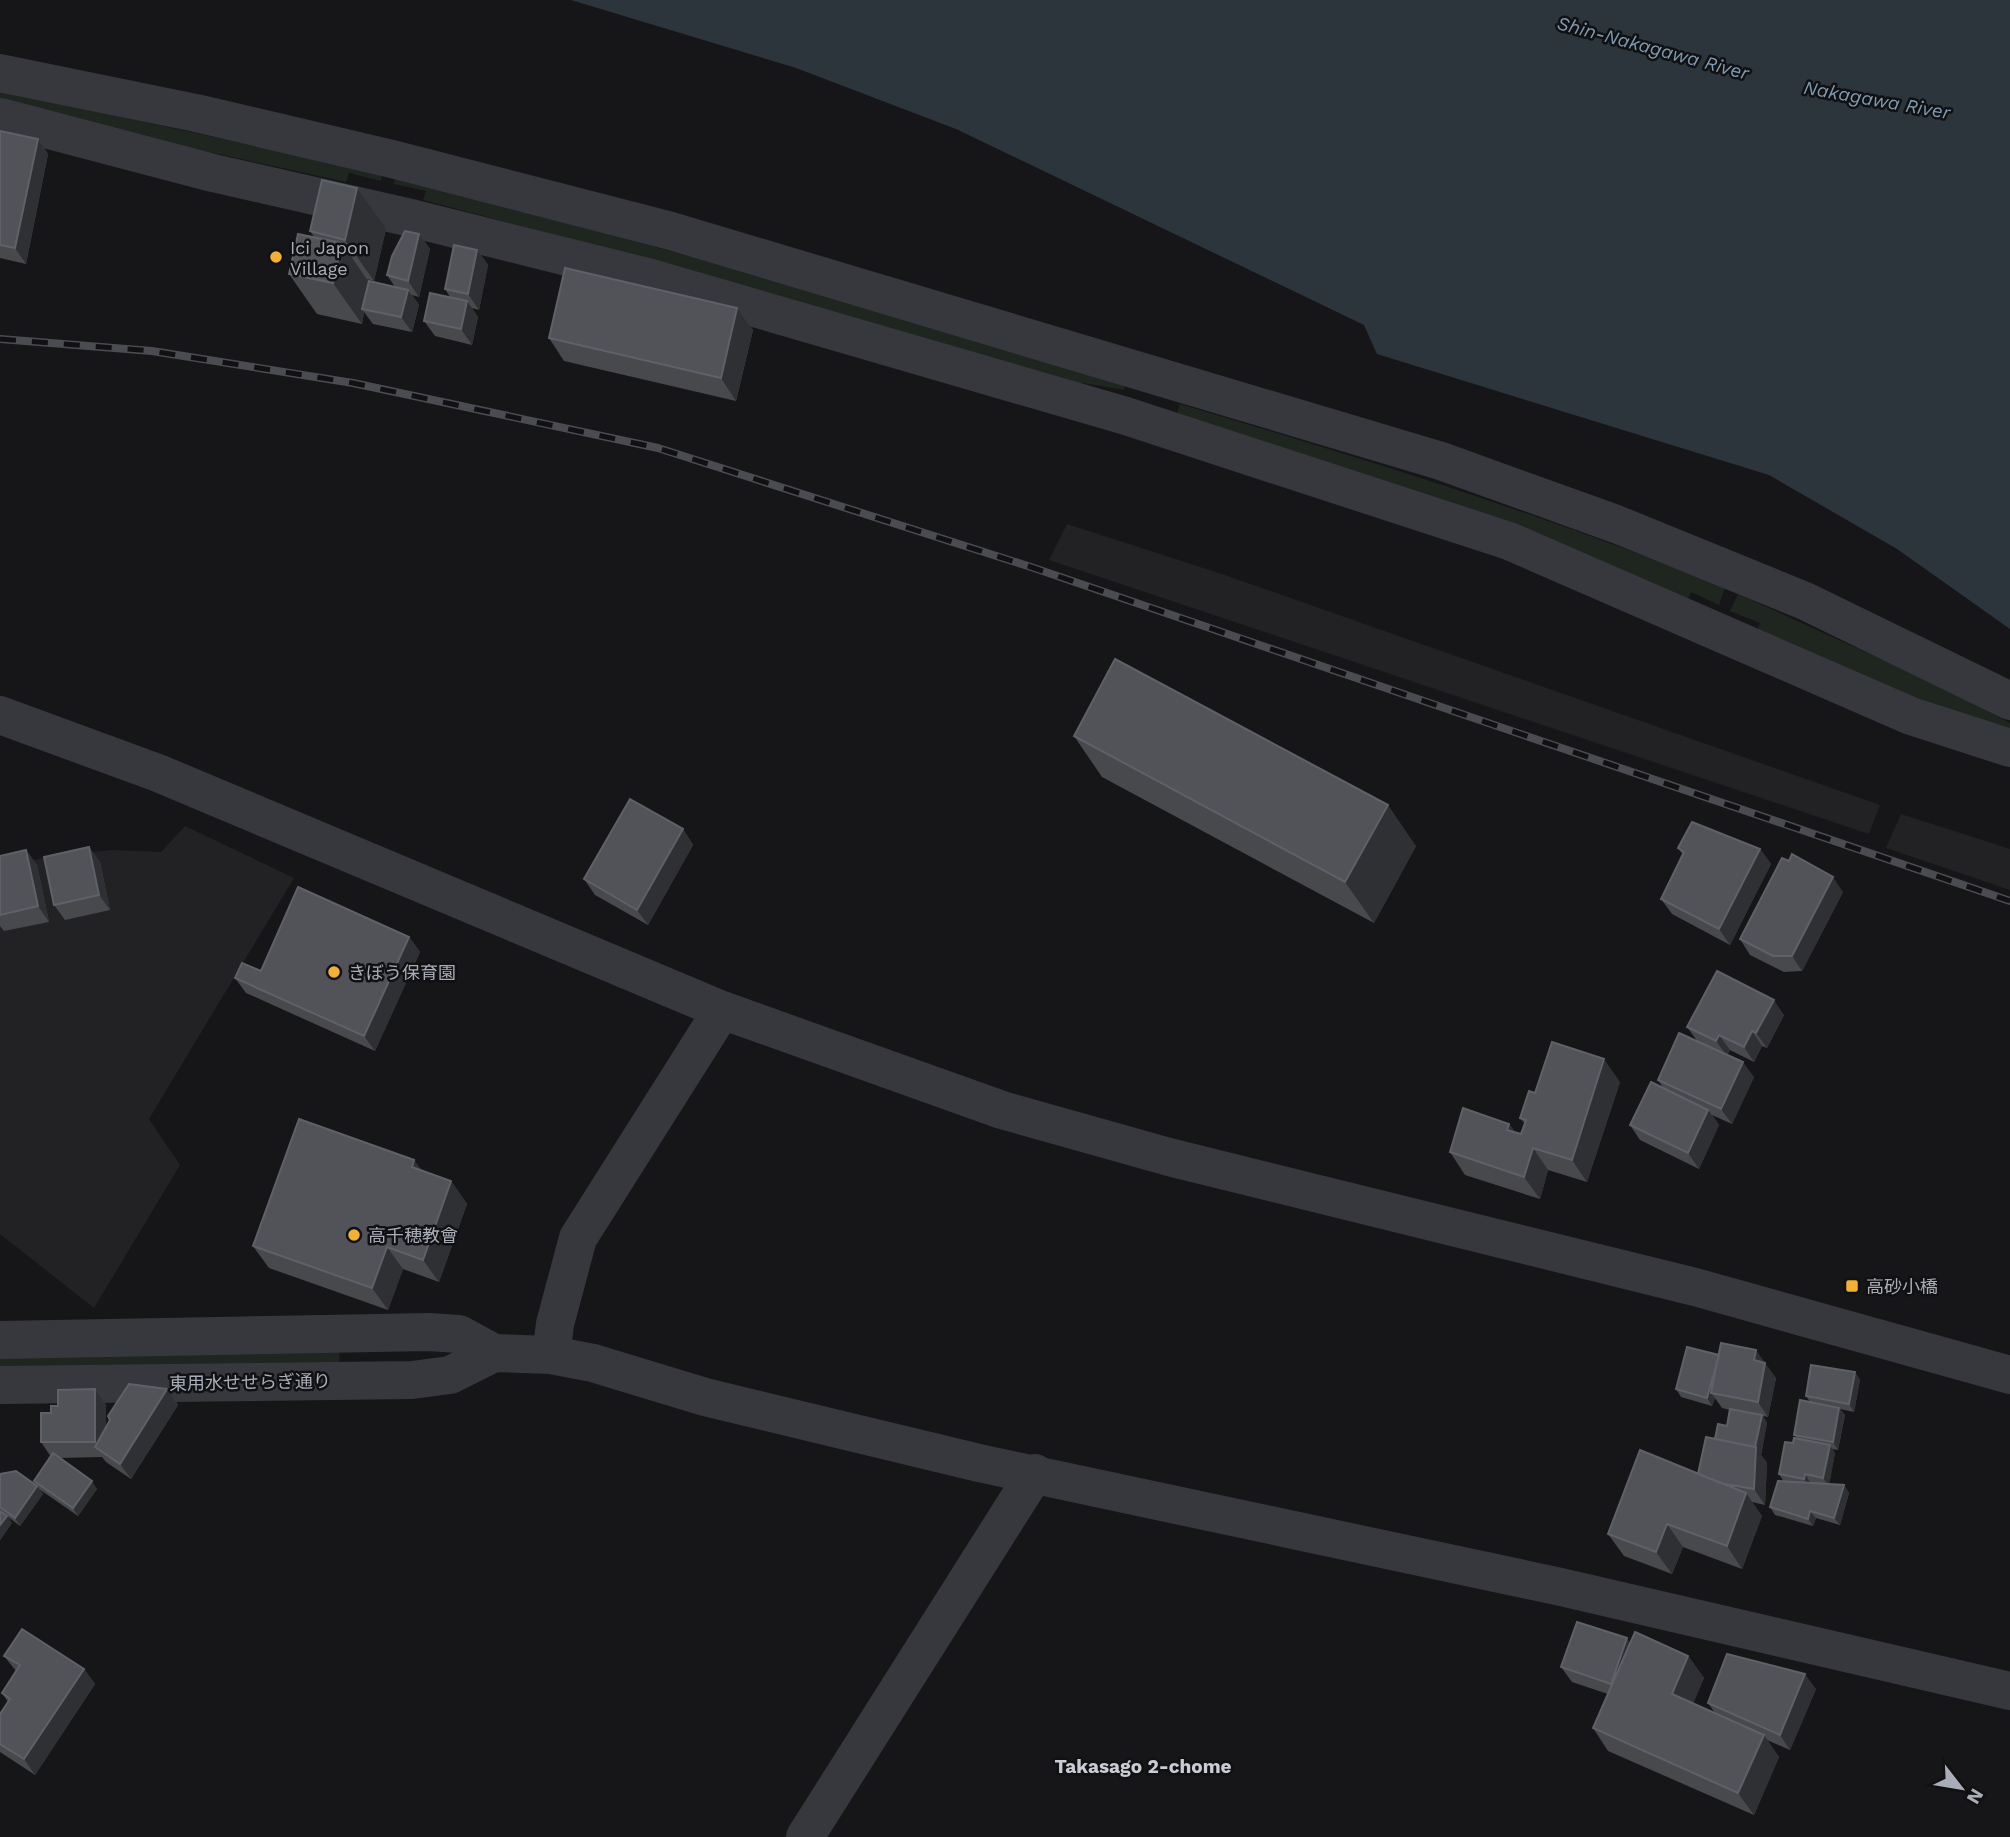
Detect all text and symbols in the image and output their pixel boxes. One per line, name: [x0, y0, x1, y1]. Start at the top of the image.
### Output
water label: Shin-Nakagawa River: [1554, 11, 1752, 85]
water label: Nakagawa River: [1802, 76, 1953, 124]
place label: Ici Japon Village: [290, 237, 369, 279]
marker: Ici Japon Village: [268, 249, 284, 265]
place label: きぼう保育園: [348, 962, 456, 983]
marker: きぼう保育園: [326, 964, 342, 980]
place label: 高千穂教會: [368, 1225, 458, 1246]
marker: 高千穂教會: [346, 1227, 362, 1243]
place label: 高砂小橋: [1866, 1276, 1938, 1297]
marker: 高砂小橋: [1844, 1278, 1860, 1294]
street label: 東用水せせらぎ通り: [169, 1370, 331, 1394]
north arrow: [1926, 1753, 1996, 1823]
district label: Takasago 2-chome: [1054, 1755, 1232, 1778]
text: N: [1962, 1785, 1989, 1808]

